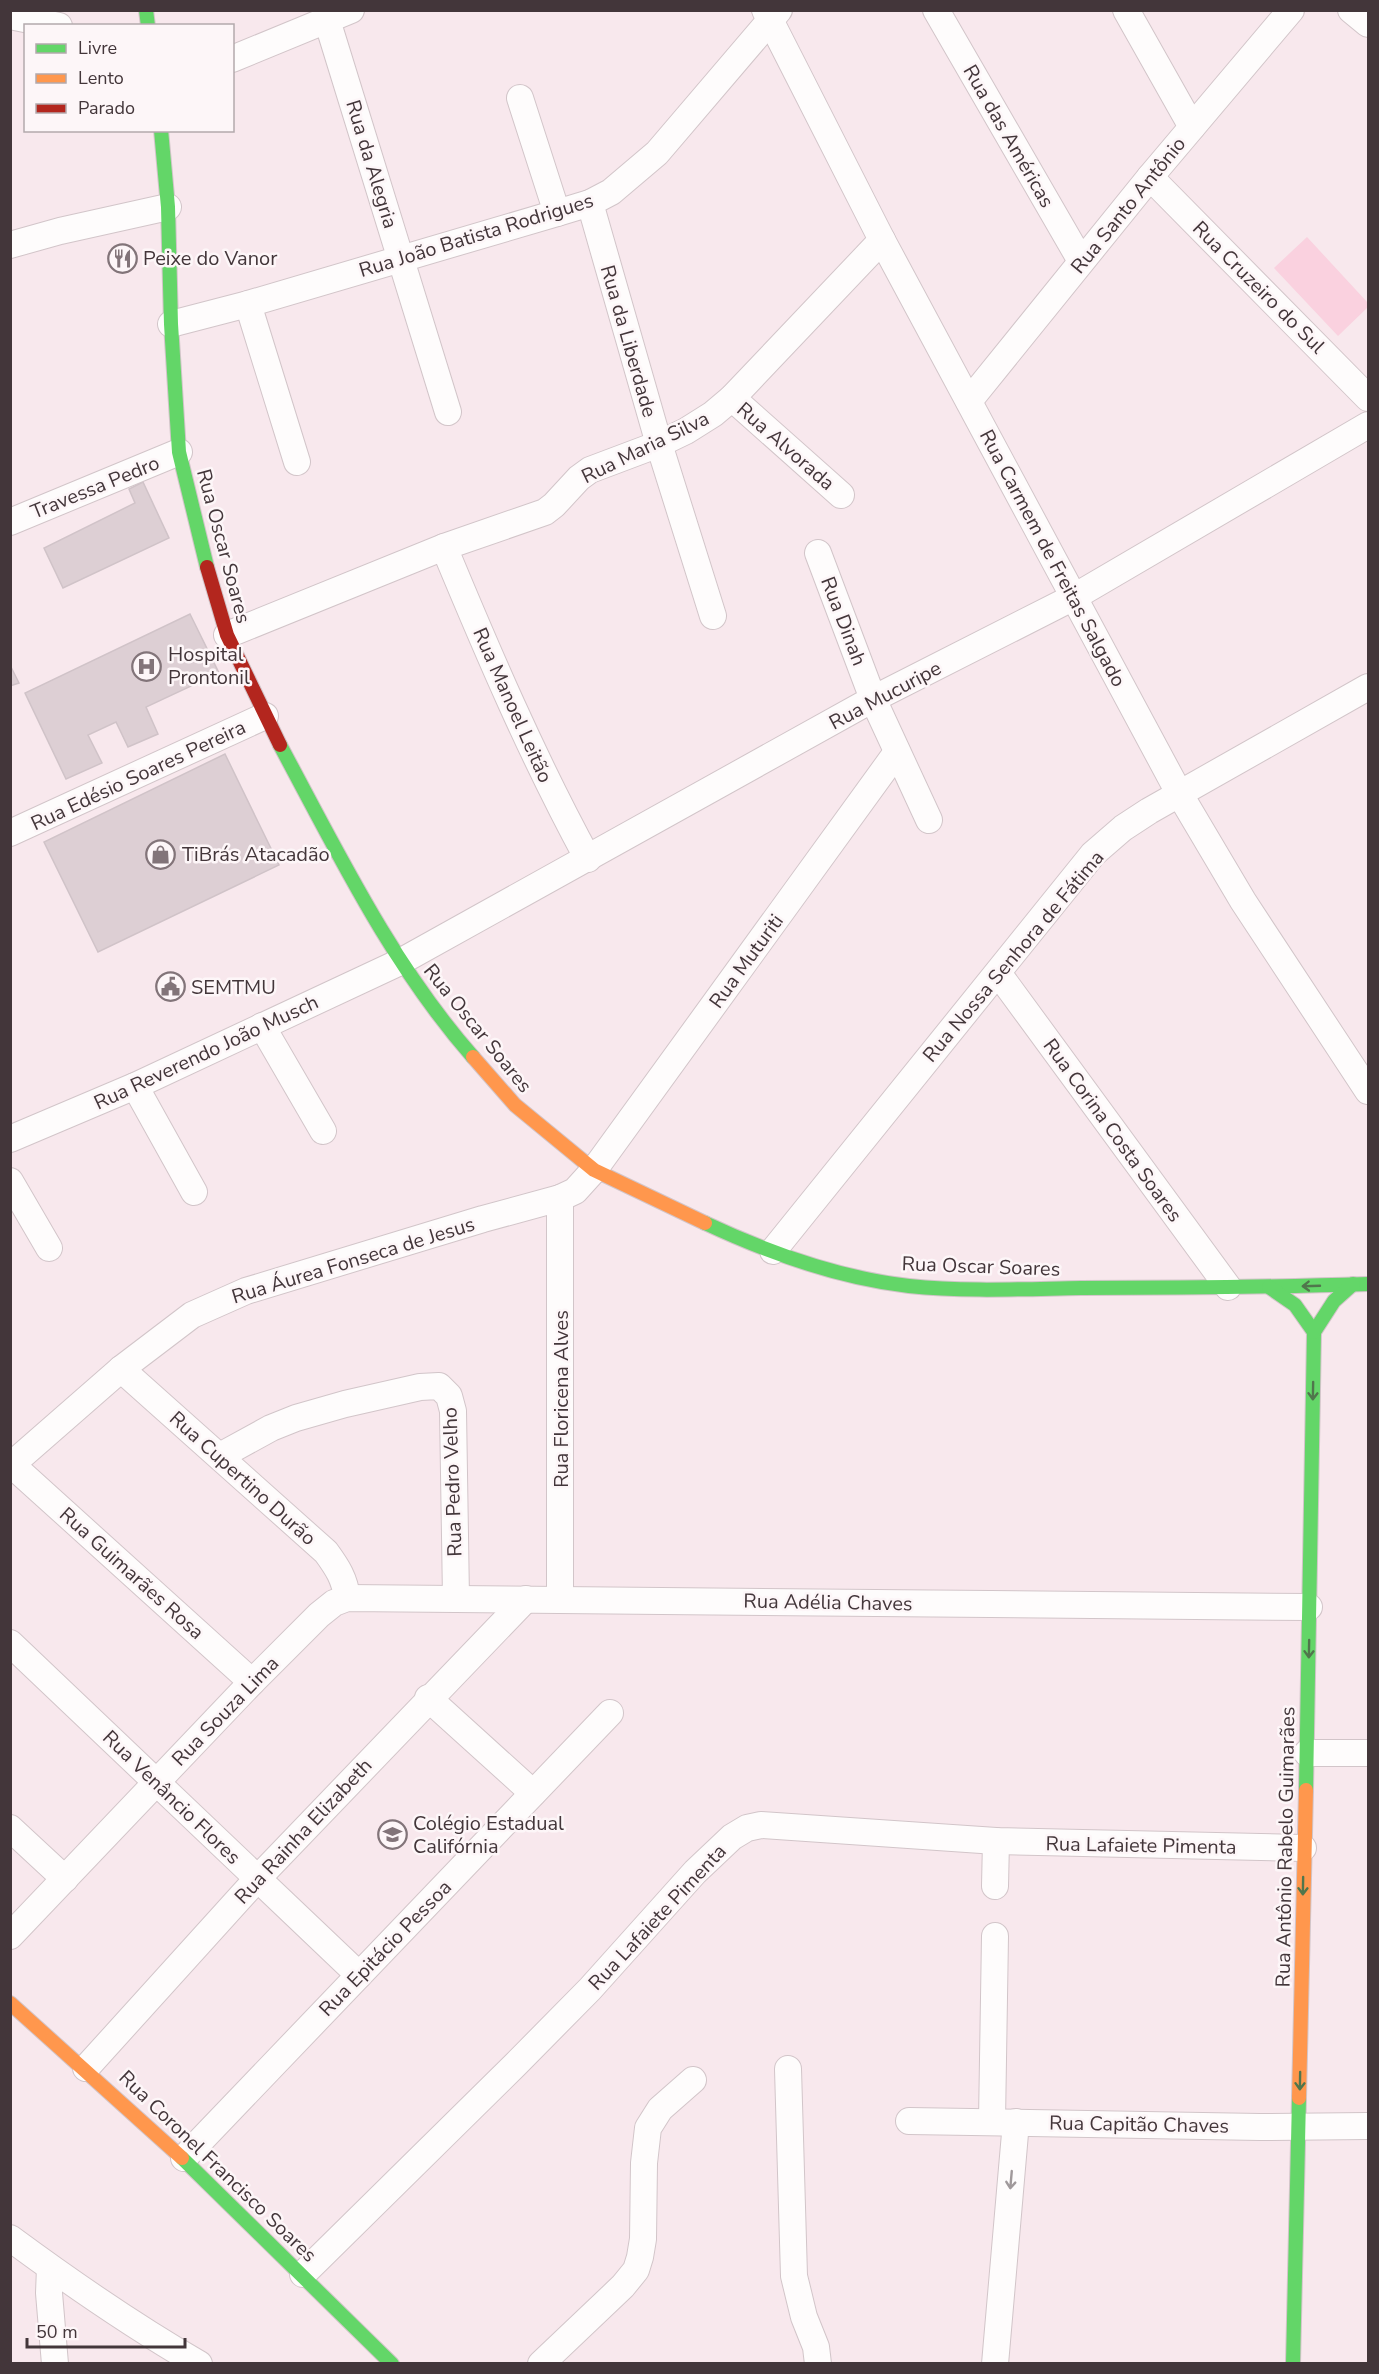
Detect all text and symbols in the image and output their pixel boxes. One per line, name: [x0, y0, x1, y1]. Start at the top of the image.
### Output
legend: [24, 24, 234, 132]
text: Livre: [78, 36, 117, 60]
street label: Rua das Américas: [957, 60, 1060, 213]
text: Lento: [78, 66, 124, 90]
text: Parado: [78, 96, 135, 120]
street label: Rua da Alegria: [339, 97, 404, 232]
street label: Rua Santo Antônio: [1065, 131, 1192, 279]
street label: Rua João Batista Rodrigues: [356, 187, 597, 284]
street label: Rua Cruzeiro do Sul: [1186, 215, 1331, 360]
restaurant icon: Peixe do Vanor: [106, 242, 138, 274]
place label: Peixe do Vanor: [143, 245, 277, 272]
street label: Rua da Liberdade: [594, 262, 663, 420]
street label: Rua Alvorada: [731, 396, 840, 497]
street label: Rua Maria Silva: [577, 405, 714, 490]
street label: Rua Carmem de Freitas Salgado: [973, 425, 1132, 692]
street label: Travessa Pedro: [27, 449, 164, 526]
street label: Rua Oscar Soares: [190, 466, 257, 626]
street label: Rua Dinah: [814, 573, 873, 669]
street label: Rua Manoel Leitão: [466, 623, 559, 787]
place label: Hospital Prontonil: [168, 641, 250, 691]
hospital icon: Hospital Prontonil: [131, 650, 163, 682]
street label: Rua Mucuripe: [824, 655, 946, 736]
street label: Rua Edésio Soares Pereira: [26, 714, 250, 837]
shop icon: TiBrás Atacadão: [145, 838, 177, 870]
place label: TiBrás Atacadão: [182, 841, 330, 868]
street label: Rua Nossa Senhora de Fátima: [917, 845, 1110, 1068]
street label: Rua Muturiti: [703, 909, 790, 1014]
street label: Rua Oscar Soares: [417, 958, 538, 1098]
public building icon: SEMTMU: [154, 971, 186, 1003]
place label: SEMTMU: [191, 974, 276, 1001]
street label: Rua Reverendo João Musch: [90, 988, 323, 1116]
street label: Rua Corina Costa Soares: [1037, 1033, 1188, 1227]
street label: Rua Áurea Fonseca de Jesus: [228, 1211, 478, 1310]
street label: Rua Oscar Soares: [901, 1250, 1061, 1283]
one-way arrow: [1302, 1280, 1322, 1292]
street label: Rua Floricena Alves: [548, 1310, 575, 1488]
one-way arrow: [1307, 1380, 1319, 1400]
street label: Rua Cupertino Durão: [163, 1405, 322, 1552]
street label: Rua Pedro Velho: [436, 1407, 469, 1557]
street label: Rua Guimarães Rosa: [54, 1501, 210, 1646]
street label: Rua Adélia Chaves: [743, 1588, 913, 1617]
one-way arrow: [1303, 1638, 1314, 1658]
street label: Rua Souza Lima: [166, 1650, 285, 1772]
street label: Rua Antônio Rabelo Guimarães: [1270, 1706, 1301, 1988]
street label: Rua Venâncio Flores: [97, 1724, 247, 1870]
street label: Rua Rainha Elizabeth: [229, 1753, 378, 1910]
place label: Colégio Estadual Califórnia: [413, 1810, 564, 1860]
school or university icon: Colégio Estadual Califórnia: [376, 1819, 408, 1851]
street label: Rua Lafaiete Pimenta: [1045, 1830, 1237, 1861]
street label: Rua Lafaiete Pimenta: [582, 1838, 732, 1996]
street label: Rua Epitácio Pessoa: [313, 1874, 458, 2022]
one-way arrow: [1297, 1875, 1308, 1895]
street label: Rua Coronel Francisco Soares: [113, 2064, 322, 2268]
one-way arrow: [1294, 2070, 1306, 2090]
street label: Rua Capitão Chaves: [1049, 2109, 1229, 2140]
one-way arrow: [1005, 2169, 1016, 2189]
scale bar: [27, 2311, 184, 2349]
text: 50 m: [36, 2320, 78, 2344]

